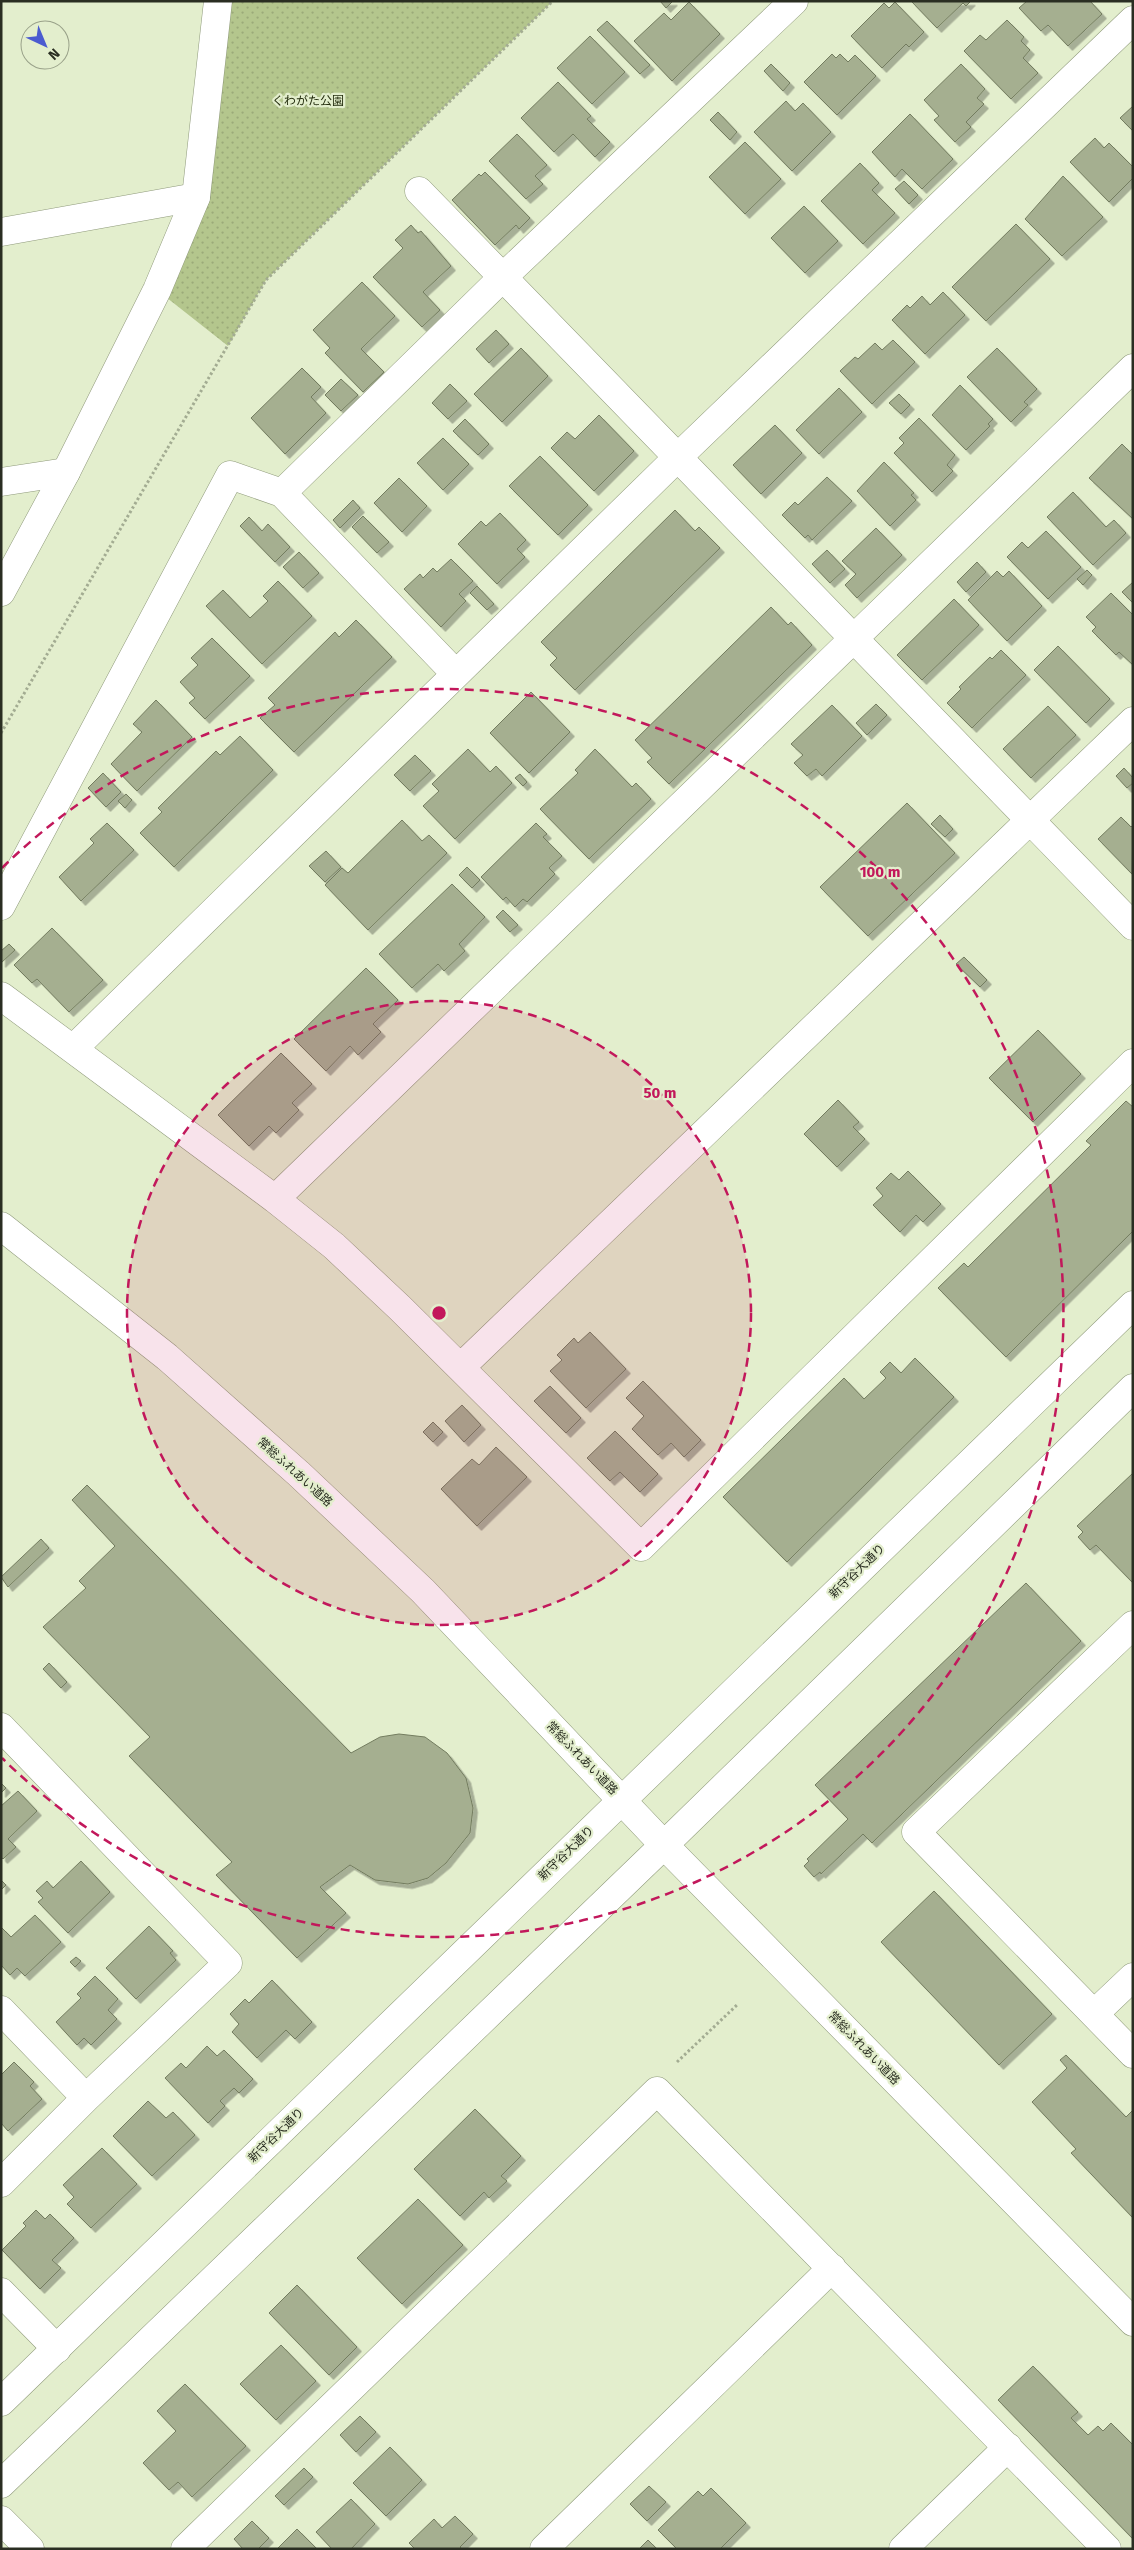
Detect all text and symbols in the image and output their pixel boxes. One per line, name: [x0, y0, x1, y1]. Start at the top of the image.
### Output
north arrow: [20, 20, 70, 70]
text: N: [44, 45, 63, 63]
park label: くわがた公園: [272, 94, 344, 108]
text: 100 m: [860, 863, 900, 881]
text: 50 m: [643, 1084, 677, 1102]
centre of rings: [430, 1304, 448, 1322]
street label: 常総ふれあい道路: [255, 1435, 335, 1509]
street label: 新守谷大通り: [826, 1541, 888, 1601]
street label: 常総ふれあい道路: [544, 1719, 620, 1797]
street label: 新守谷大通り: [535, 1823, 597, 1883]
street label: 常総ふれあい道路: [826, 2009, 902, 2087]
street label: 新守谷大通り: [245, 2105, 307, 2165]

